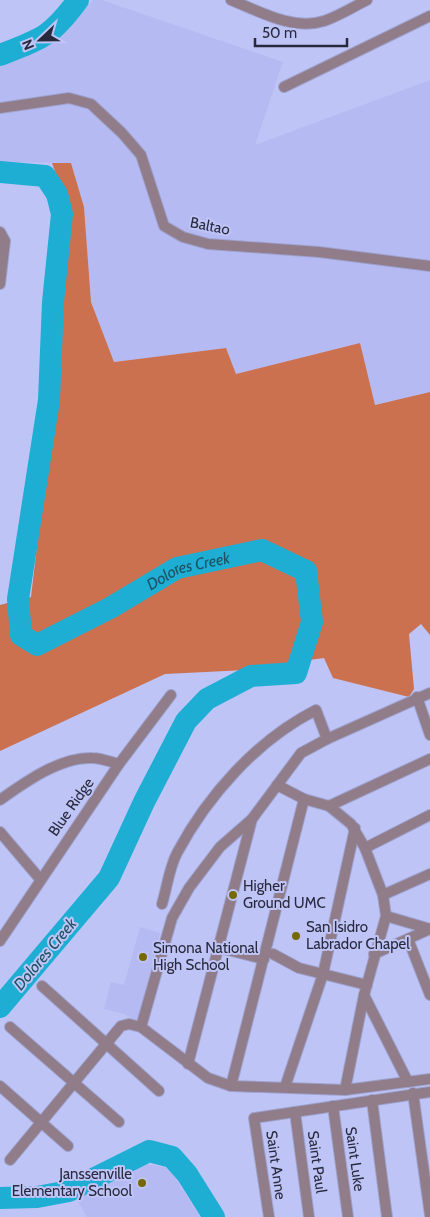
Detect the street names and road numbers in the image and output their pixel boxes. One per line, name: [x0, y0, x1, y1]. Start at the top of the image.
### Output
street label: Baltao: [189, 213, 231, 239]
street label: Blue Ridge: [44, 774, 98, 840]
street label: Saint Luke: [342, 1125, 368, 1193]
street label: Saint Anne: [262, 1129, 290, 1201]
street label: Saint Paul: [304, 1130, 330, 1195]

